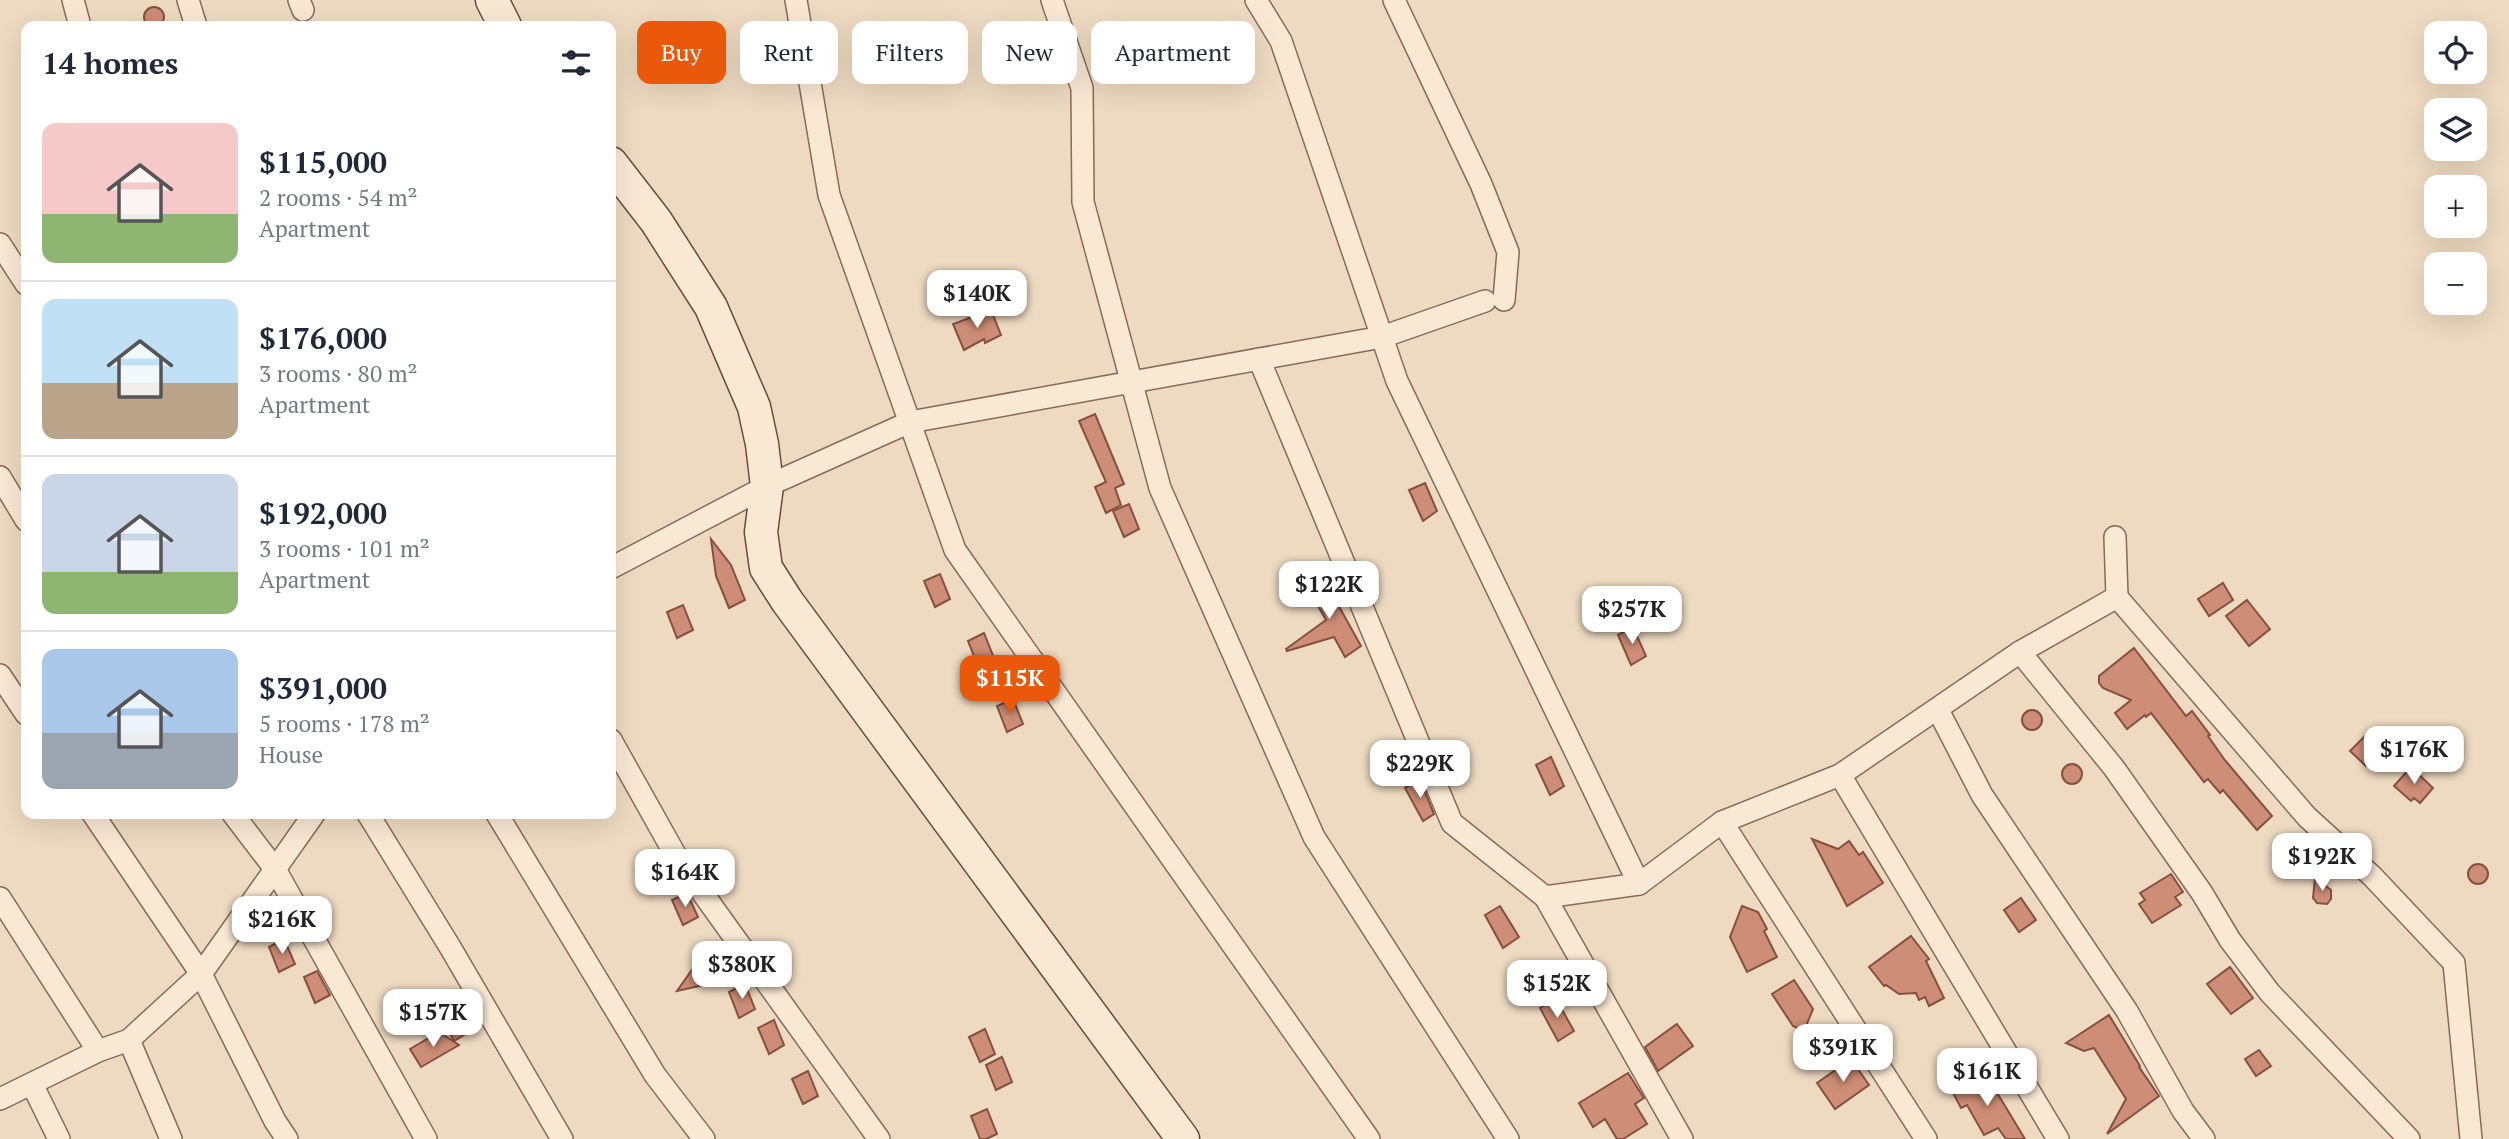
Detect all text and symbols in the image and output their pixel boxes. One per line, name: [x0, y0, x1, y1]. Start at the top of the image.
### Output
chip: Buy: [637, 21, 726, 84]
chip: Rent: [740, 21, 838, 84]
chip: Filters: [852, 21, 968, 84]
chip: New: [982, 21, 1077, 84]
chip: Apartment: [1091, 21, 1255, 84]
map controls: [2424, 21, 2487, 315]
button: locate: [2424, 21, 2487, 84]
text: 14 homes: [42, 43, 178, 83]
icon: filters: [557, 44, 595, 82]
button: layers: [2424, 98, 2487, 161]
text: $115,000: [259, 142, 387, 182]
icon: home: [98, 151, 182, 235]
button: +: [2424, 175, 2487, 238]
text: 2 rooms · 54 m²: [259, 182, 418, 213]
text: Apartment: [259, 213, 370, 244]
button: −: [2424, 252, 2487, 315]
pin: $140K: [928, 270, 1026, 330]
text: $140K: [943, 277, 1011, 308]
text: $176,000: [259, 318, 387, 358]
icon: home: [98, 327, 182, 411]
text: 3 rooms · 80 m²: [259, 358, 418, 389]
text: Apartment: [259, 389, 370, 420]
text: $192,000: [259, 493, 387, 533]
icon: home: [98, 502, 182, 586]
text: 3 rooms · 101 m²: [259, 533, 430, 564]
pin: $122K: [1280, 562, 1378, 621]
text: Apartment: [259, 564, 370, 595]
text: $122K: [1295, 568, 1363, 599]
pin: $257K: [1583, 586, 1681, 646]
text: $257K: [1598, 593, 1666, 624]
pin: $115K: [961, 656, 1059, 715]
text: $115K: [976, 662, 1044, 693]
text: $391,000: [259, 668, 387, 708]
icon: home: [98, 677, 182, 761]
text: 5 rooms · 178 m²: [259, 708, 430, 739]
pin: $176K: [2365, 726, 2463, 786]
text: $176K: [2380, 733, 2448, 764]
text: House: [259, 739, 323, 770]
pin: $229K: [1371, 740, 1469, 800]
text: $229K: [1386, 747, 1454, 778]
pin: $192K: [2273, 834, 2371, 893]
text: $192K: [2288, 840, 2356, 871]
pin: $164K: [636, 850, 734, 909]
text: $164K: [651, 856, 719, 887]
pin: $216K: [233, 897, 331, 956]
text: $216K: [248, 903, 316, 934]
pin: $380K: [693, 942, 791, 1001]
text: $380K: [708, 948, 776, 979]
pin: $152K: [1508, 960, 1606, 1020]
text: $152K: [1523, 967, 1591, 998]
pin: $157K: [384, 990, 482, 1049]
text: $157K: [399, 996, 467, 1027]
pin: $391K: [1794, 1024, 1892, 1084]
text: $391K: [1809, 1031, 1877, 1062]
pin: $161K: [1938, 1048, 2036, 1108]
text: $161K: [1953, 1055, 2021, 1086]

